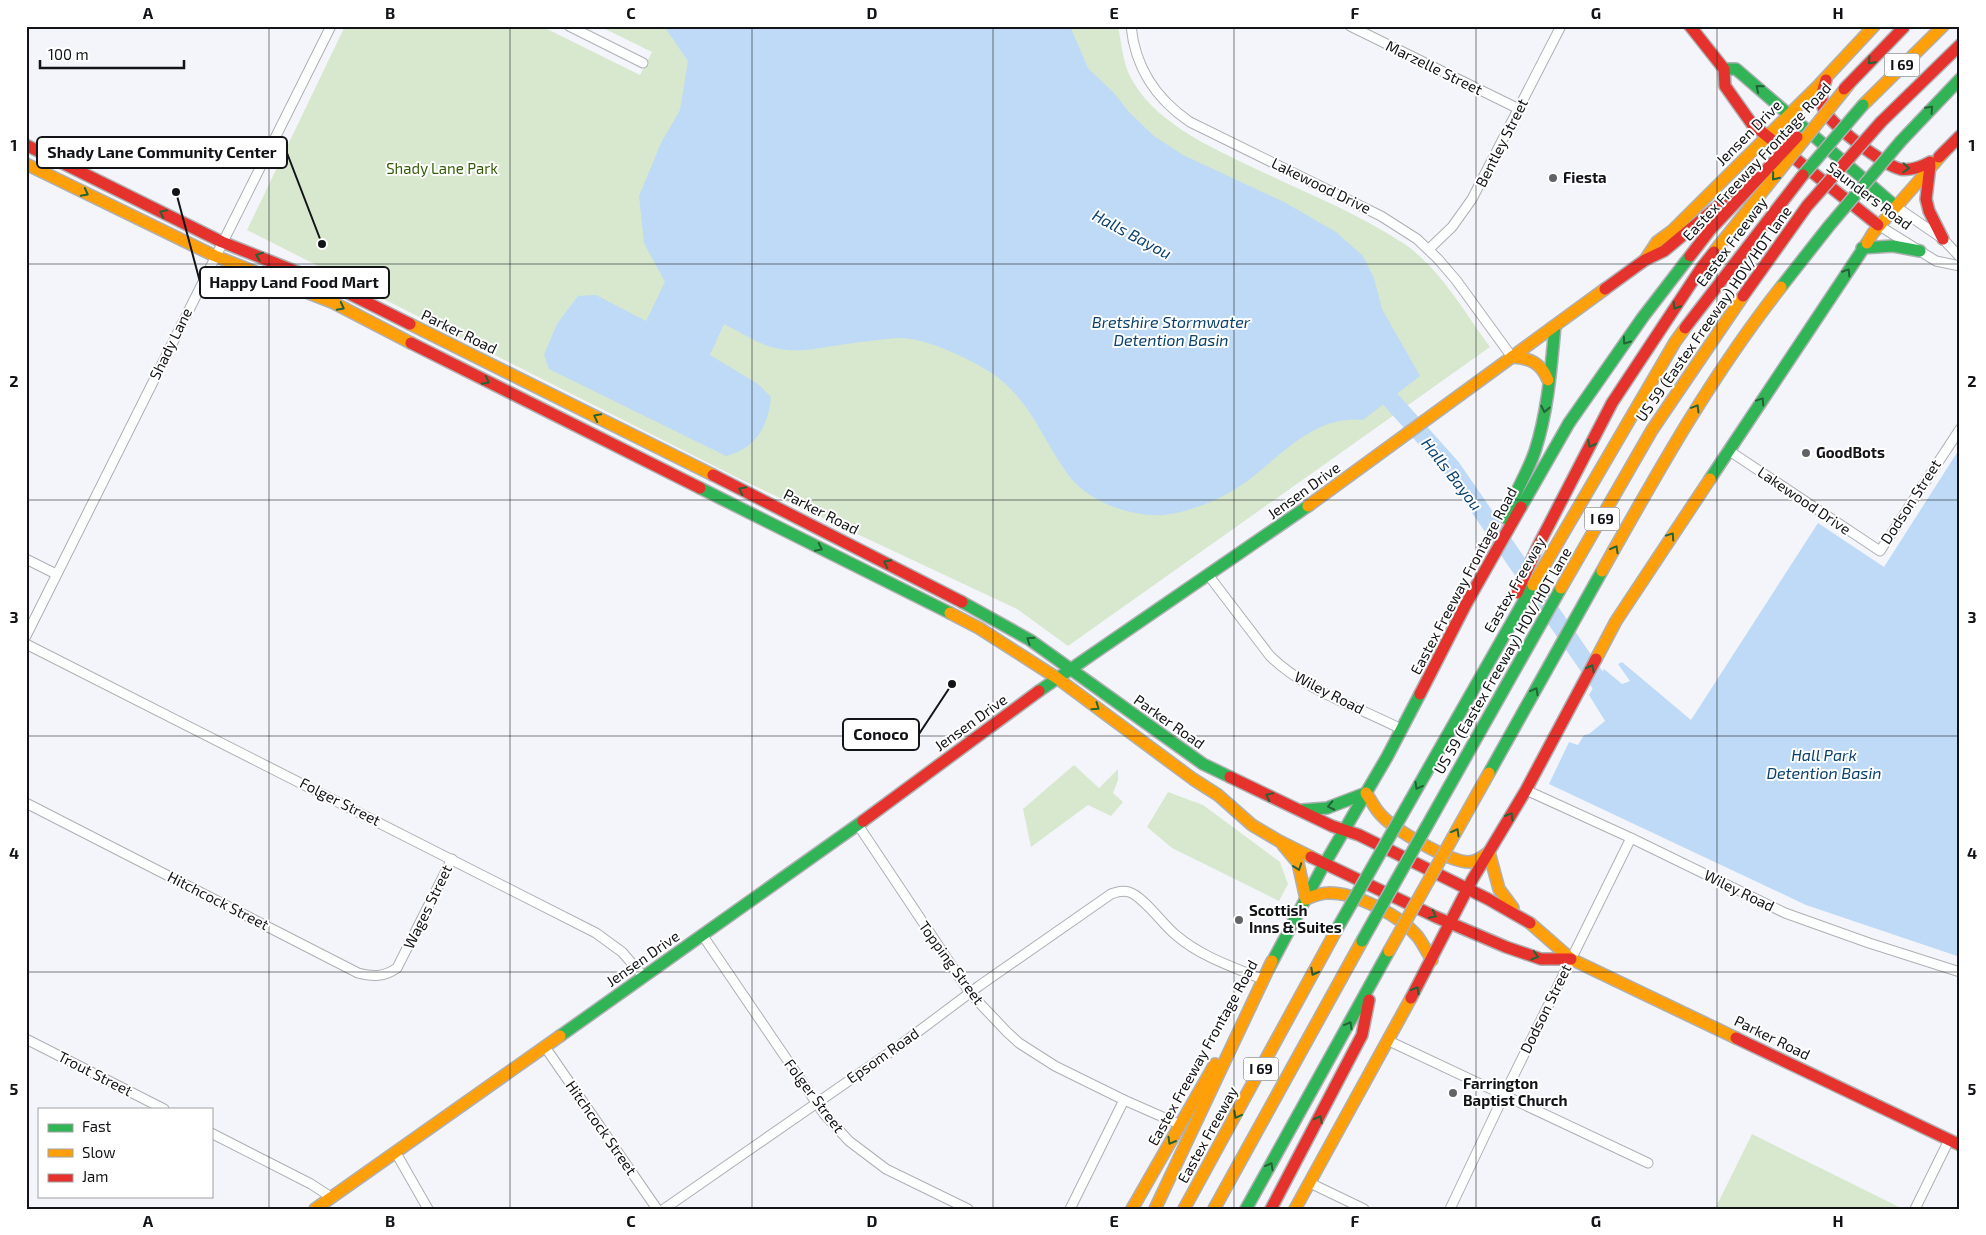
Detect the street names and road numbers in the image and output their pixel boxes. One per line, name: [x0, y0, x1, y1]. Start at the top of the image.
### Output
street label: Marzelle Street: [1383, 36, 1486, 98]
road number: I 69: [1884, 54, 1920, 76]
street label: Eastex Freeway Frontage Road: [1679, 79, 1835, 245]
street label: Bentley Street: [1471, 95, 1531, 190]
street label: Jensen Drive: [1712, 96, 1785, 169]
street label: Lakewood Drive: [1269, 153, 1374, 217]
street label: Saunders Road: [1823, 157, 1916, 233]
street label: Eastex Freeway: [1692, 194, 1772, 290]
street label: US 59 (Eastex Freeway) HOV/HOT lane: [1632, 202, 1795, 425]
street label: Shady Lane: [145, 305, 195, 382]
street label: Parker Road: [419, 305, 500, 357]
street label: Dodson Street: [1876, 456, 1944, 547]
street label: Jensen Drive: [1264, 458, 1343, 523]
street label: Lakewood Drive: [1755, 462, 1854, 538]
street label: Parker Road: [781, 484, 862, 538]
street label: Eastex Freeway Frontage Road: [1407, 484, 1521, 678]
road number: I 69: [1584, 508, 1620, 530]
street label: Eastex Freeway: [1480, 534, 1550, 636]
street label: US 59 (Eastex Freeway) HOV/HOT lane: [1430, 544, 1575, 777]
street label: Wiley Road: [1292, 667, 1367, 717]
street label: Jensen Drive: [931, 690, 1010, 755]
street label: Parker Road: [1131, 690, 1208, 752]
street label: Folger Street: [297, 773, 384, 829]
street label: Wages Street: [399, 861, 455, 952]
street label: Wiley Road: [1701, 865, 1777, 915]
street label: Hitchcock Street: [165, 867, 272, 933]
street label: Topping Street: [915, 917, 988, 1008]
street label: Jensen Drive: [602, 926, 682, 990]
street label: Eastex Freeway Frontage Road: [1144, 957, 1262, 1149]
street label: Dodson Street: [1516, 961, 1575, 1056]
street label: Parker Road: [1732, 1011, 1813, 1063]
street label: Epsom Road: [843, 1024, 922, 1087]
street label: Trout Street: [55, 1047, 136, 1100]
street label: Folger Street: [781, 1055, 849, 1136]
road number: I 69: [1244, 1058, 1278, 1080]
street label: Hitchcock Street: [563, 1077, 641, 1178]
street label: Eastex Freeway: [1174, 1084, 1242, 1186]

